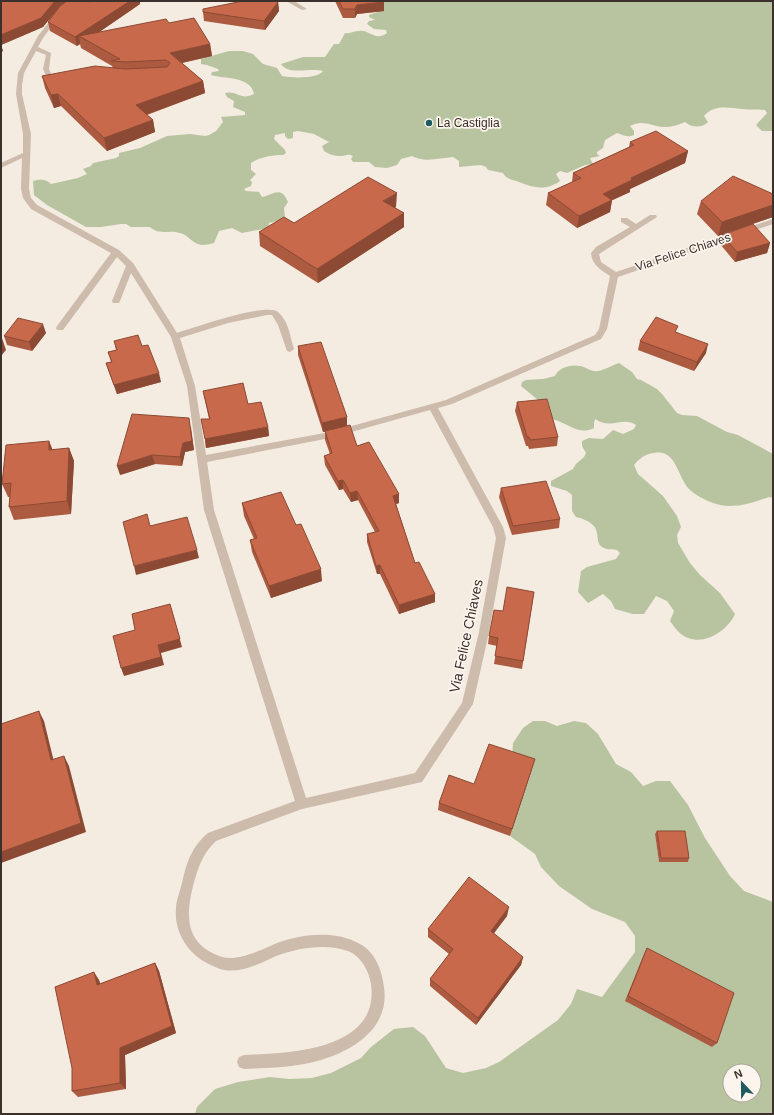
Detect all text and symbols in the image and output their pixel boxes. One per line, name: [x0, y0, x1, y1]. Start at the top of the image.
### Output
place label: La Castiglia: [437, 116, 500, 130]
marker: La Castiglia: [424, 118, 434, 128]
street label: Via Felice Chiaves: [634, 230, 732, 274]
street label: Via Felice Chiaves: [446, 578, 486, 694]
north arrow: [722, 1063, 762, 1103]
text: N: [732, 1067, 744, 1081]

